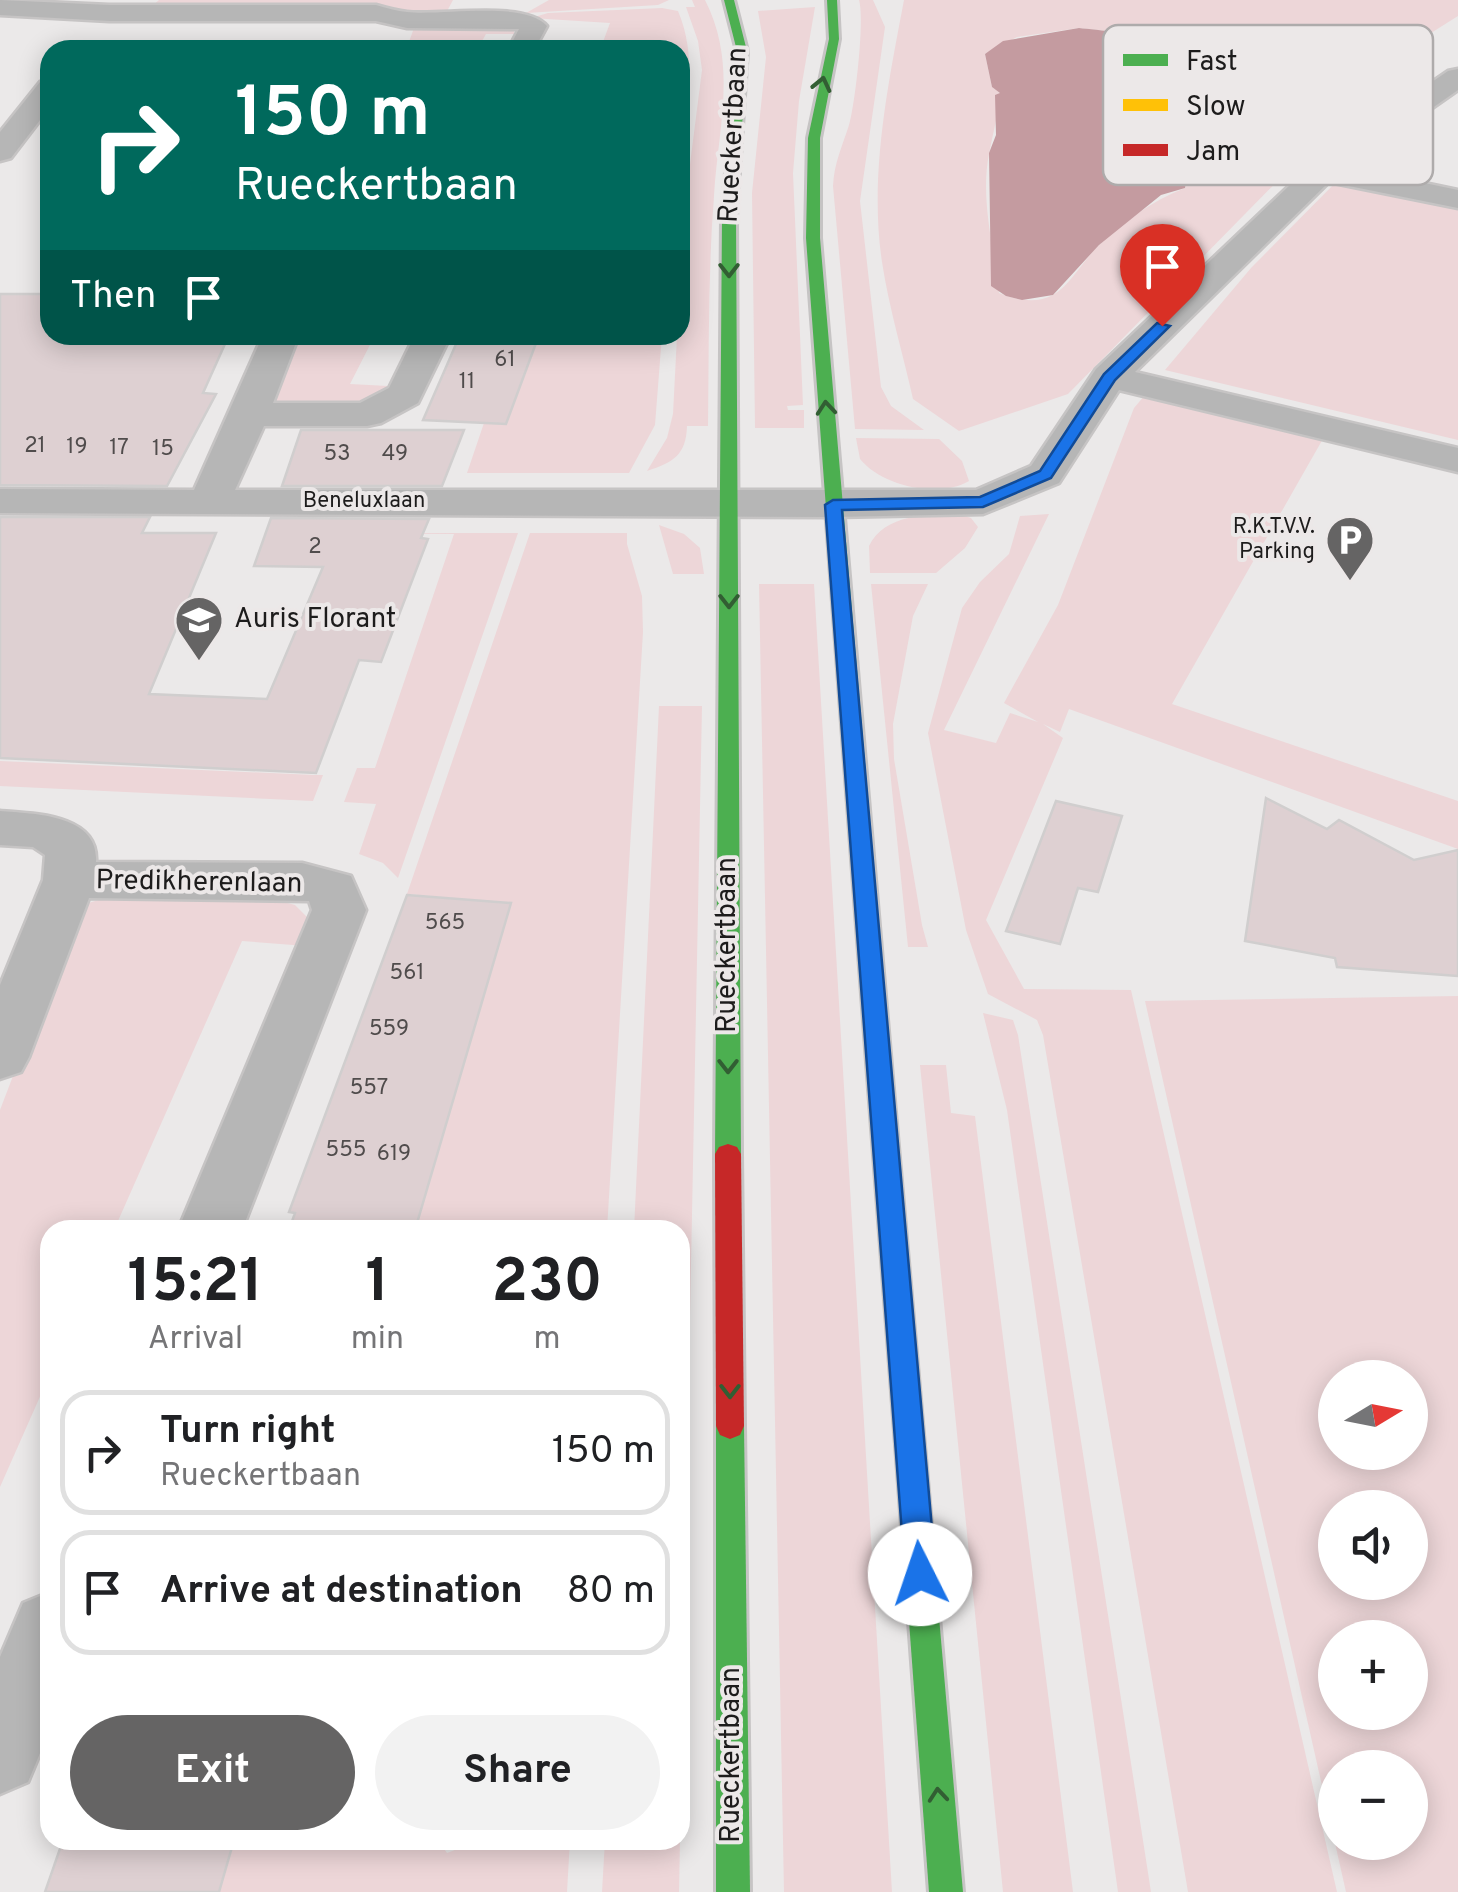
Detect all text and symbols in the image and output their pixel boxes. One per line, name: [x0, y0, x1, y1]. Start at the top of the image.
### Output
legend: [1103, 25, 1433, 185]
text: Fast: [1186, 45, 1238, 81]
street label: Rueckertbaan: [711, 46, 757, 224]
text: 150 m: [235, 72, 430, 161]
one-way arrow: [811, 76, 832, 93]
icon: right: [70, 80, 200, 210]
text: Slow: [1186, 90, 1245, 126]
text: Jam: [1186, 135, 1240, 171]
text: Rueckertbaan: [235, 159, 518, 216]
pin: [1120, 224, 1205, 327]
icon: arrive: [1135, 239, 1190, 294]
one-way arrow: [718, 264, 740, 279]
icon: arrive: [176, 270, 231, 325]
text: Then: [70, 273, 156, 322]
house number: 61: [494, 347, 516, 374]
house number: 11: [459, 369, 475, 396]
one-way arrow: [815, 400, 837, 416]
house number: 21: [24, 433, 46, 460]
house number: 19: [66, 434, 88, 461]
house number: 17: [109, 435, 129, 462]
house number: 15: [152, 436, 174, 463]
house number: 53: [324, 441, 350, 468]
house number: 49: [382, 441, 408, 468]
street label: Beneluxlaan: [303, 488, 425, 515]
place label: R.K.T.V.V. Parking: [1233, 514, 1315, 566]
parking icon: R.K.T.V.V. Parking: [1324, 514, 1376, 582]
house number: 2: [308, 534, 322, 561]
school or university icon: Auris Florant: [173, 594, 225, 662]
one-way arrow: [718, 594, 740, 609]
place label: Auris Florant: [234, 602, 396, 638]
street label: Rueckertbaan: [710, 857, 746, 1033]
street label: Predikherenlaan: [95, 863, 303, 903]
house number: 565: [425, 910, 465, 937]
house number: 561: [389, 960, 425, 987]
house number: 559: [369, 1016, 409, 1043]
one-way arrow: [717, 1058, 739, 1074]
house number: 557: [350, 1075, 388, 1102]
house number: 555: [326, 1137, 367, 1164]
house number: 619: [377, 1141, 411, 1168]
text: 15:21: [127, 1247, 263, 1323]
text: 1: [365, 1247, 389, 1323]
text: 230: [491, 1247, 603, 1323]
text: Arrival: [148, 1320, 243, 1360]
text: min: [351, 1320, 404, 1360]
text: m: [533, 1320, 561, 1360]
north arrow: [1318, 1360, 1428, 1470]
map controls: [1318, 1360, 1428, 1860]
one-way arrow: [719, 1383, 740, 1399]
text: Turn right: [160, 1408, 335, 1457]
icon: right: [75, 1425, 130, 1480]
text: 150 m: [552, 1428, 655, 1477]
text: Rueckertbaan: [160, 1457, 361, 1497]
button: sound: [1318, 1490, 1428, 1600]
position arrow: [868, 1522, 972, 1626]
icon: arrive: [75, 1565, 130, 1620]
text: Arrive at destination: [160, 1568, 523, 1617]
text: 80 m: [567, 1568, 655, 1617]
button: +: [1318, 1620, 1428, 1730]
street label: Rueckertbaan: [714, 1667, 750, 1843]
button: Exit: [70, 1715, 355, 1830]
button: Share: [375, 1715, 660, 1830]
button: −: [1318, 1750, 1428, 1860]
one-way arrow: [928, 1786, 950, 1802]

